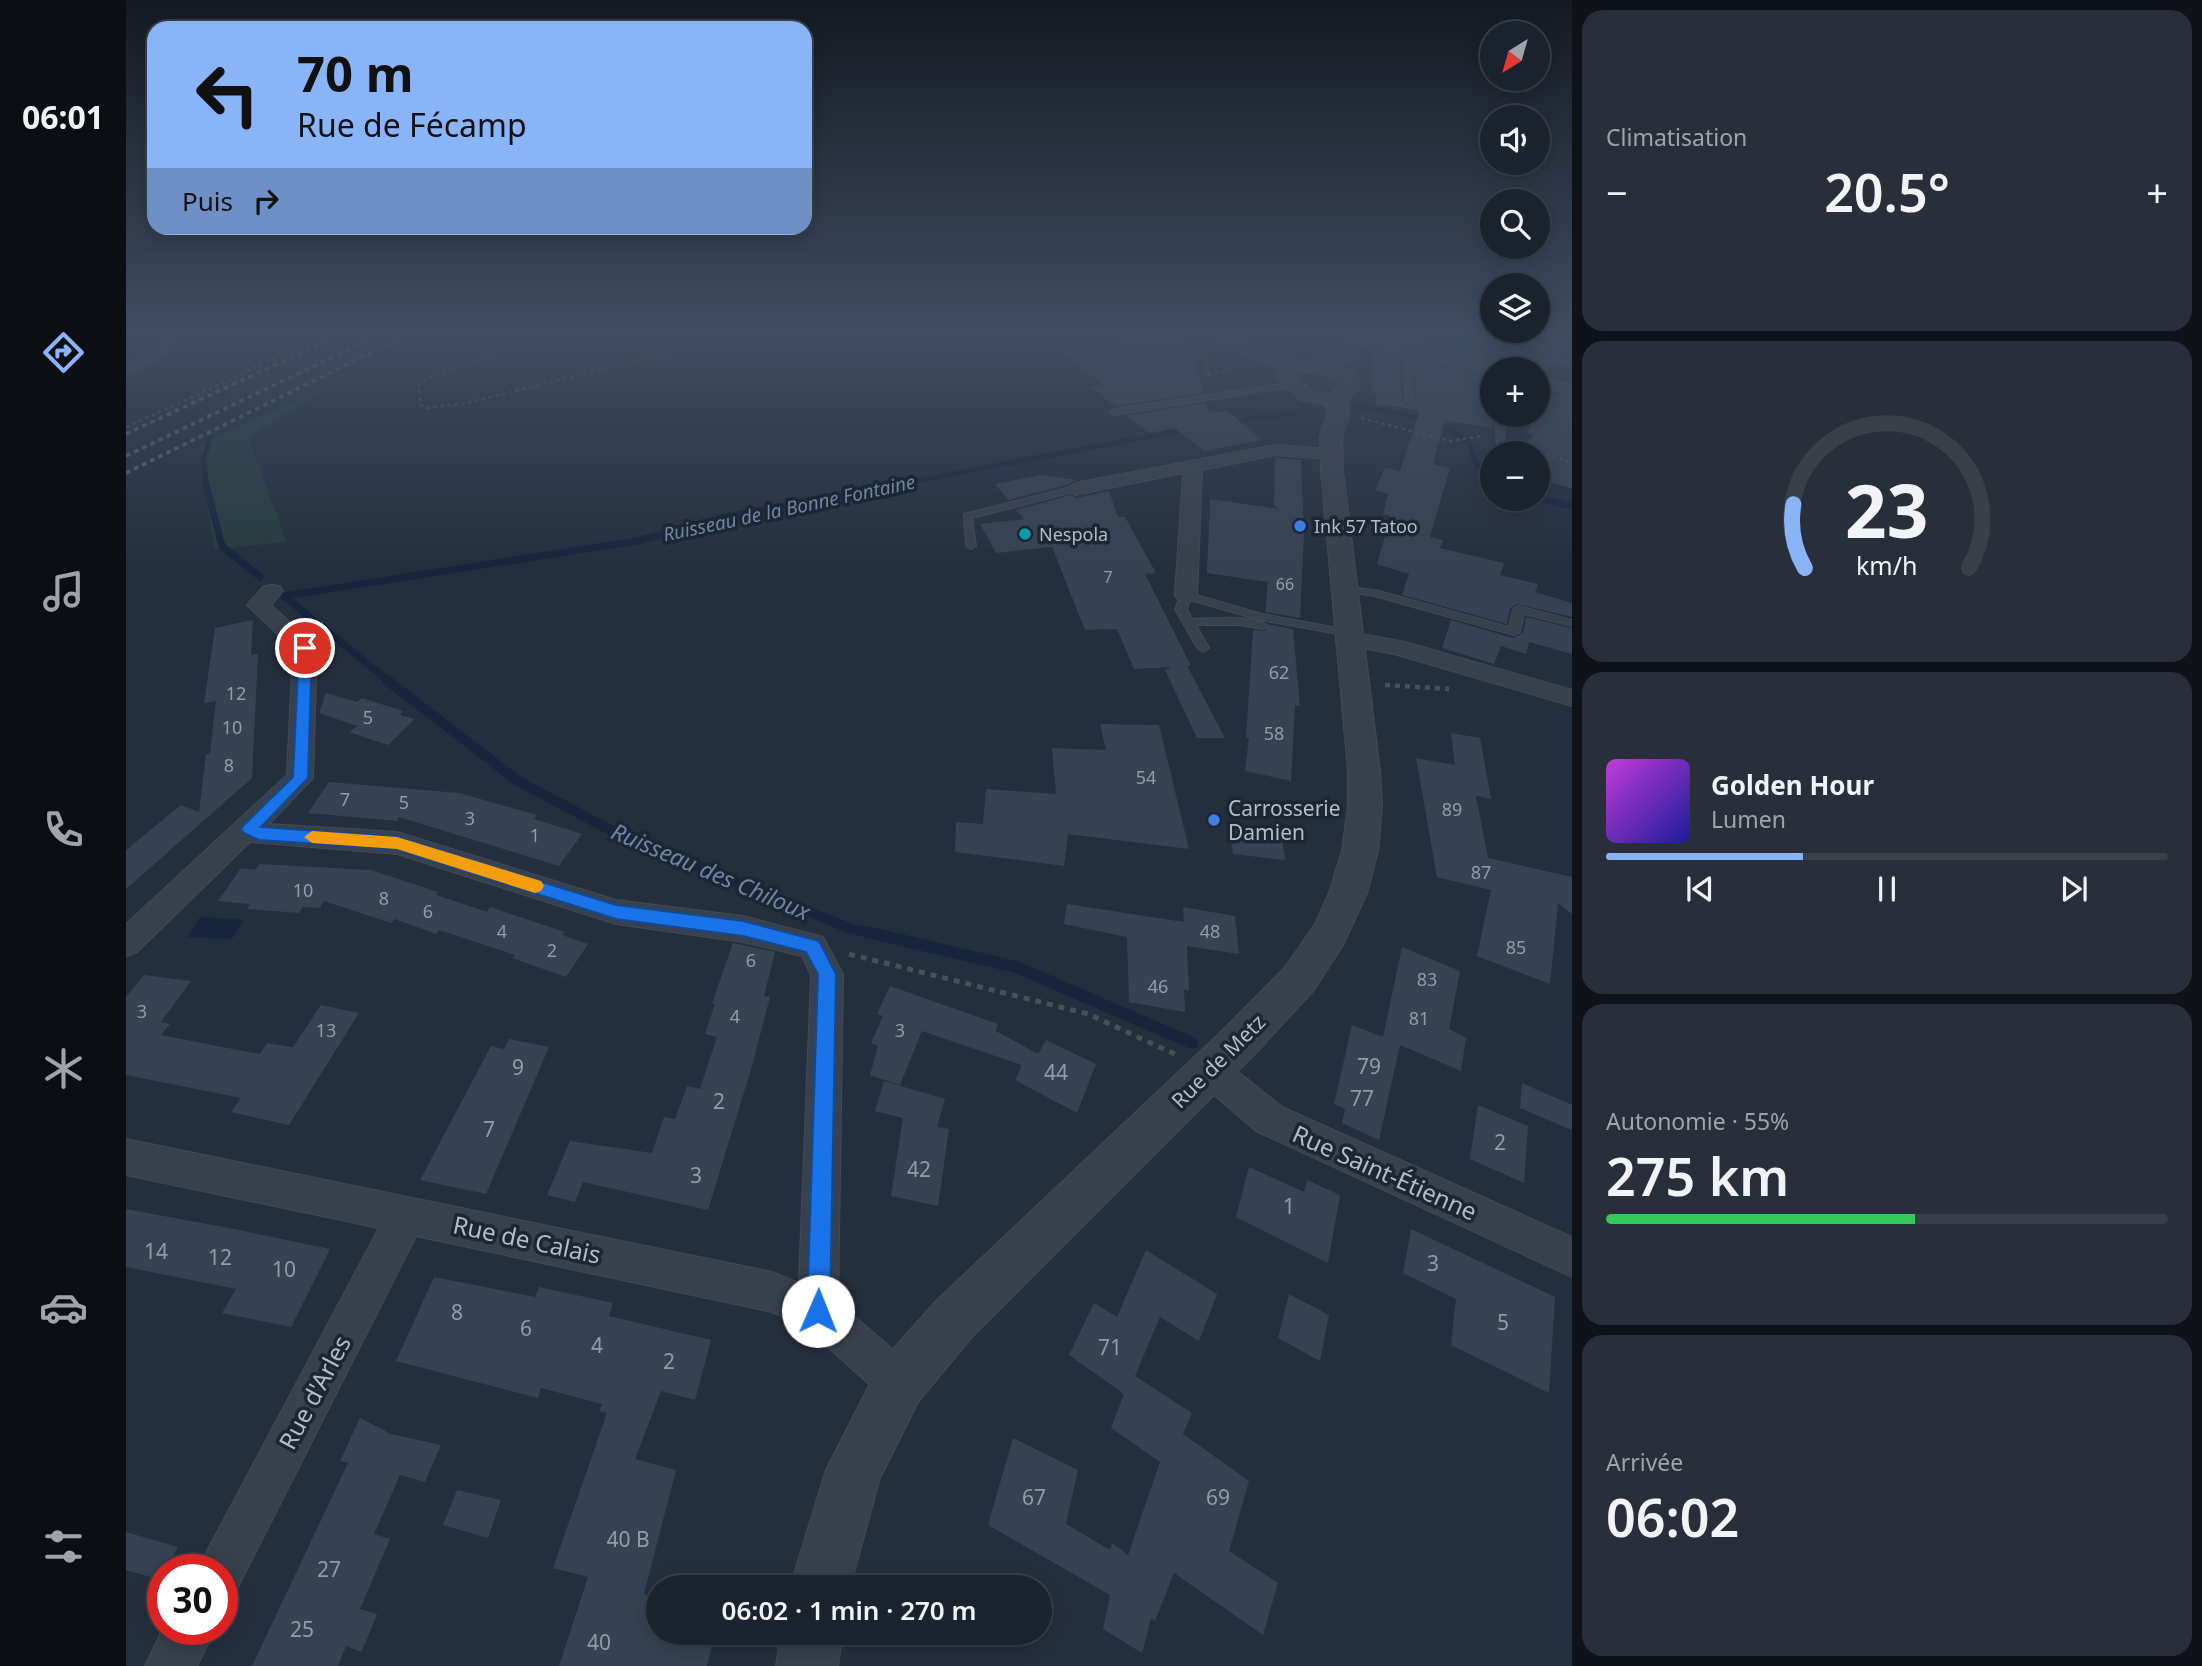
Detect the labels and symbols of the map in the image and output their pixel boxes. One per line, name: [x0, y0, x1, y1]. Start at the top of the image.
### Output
north arrow: [1480, 21, 1550, 91]
water label: Ruisseau de la Bonne Fontaine: [660, 469, 918, 547]
place label: Ink 57 Tatoo: [1314, 514, 1418, 538]
marker: Ink 57 Tatoo: [1292, 518, 1308, 534]
place label: Nespola: [1039, 522, 1108, 546]
marker: Nespola: [1017, 526, 1033, 542]
house number: 7: [1103, 566, 1113, 588]
house number: 66: [1276, 573, 1294, 595]
pin: [275, 618, 335, 678]
house number: 62: [1269, 660, 1289, 684]
house number: 12: [226, 681, 246, 705]
house number: 5: [363, 705, 373, 729]
house number: 10: [222, 715, 242, 739]
house number: 58: [1264, 721, 1284, 745]
house number: 8: [224, 753, 234, 777]
house number: 54: [1136, 765, 1156, 789]
house number: 7: [340, 787, 350, 811]
house number: 5: [399, 790, 409, 814]
place label: Carrosserie Damien: [1228, 794, 1341, 846]
house number: 89: [1442, 797, 1462, 821]
house number: 3: [465, 806, 475, 830]
marker: Carrosserie Damien: [1206, 812, 1222, 828]
water label: Ruisseau des Chiloux: [607, 815, 816, 928]
house number: 1: [530, 823, 540, 847]
house number: 87: [1471, 860, 1491, 884]
house number: 10: [293, 878, 313, 902]
house number: 8: [379, 886, 389, 910]
house number: 6: [423, 899, 433, 923]
house number: 4: [497, 919, 507, 943]
house number: 48: [1200, 919, 1220, 943]
house number: 85: [1506, 935, 1526, 959]
house number: 2: [547, 938, 557, 962]
house number: 6: [746, 948, 756, 972]
house number: 83: [1417, 967, 1437, 991]
house number: 46: [1148, 974, 1168, 998]
house number: 3: [137, 999, 147, 1023]
house number: 4: [730, 1004, 740, 1028]
house number: 81: [1409, 1006, 1429, 1030]
street label: Rue de Metz: [1165, 1008, 1271, 1114]
house number: 13: [316, 1018, 336, 1042]
house number: 3: [895, 1018, 905, 1042]
house number: 79: [1357, 1052, 1381, 1080]
house number: 9: [512, 1053, 524, 1081]
house number: 44: [1044, 1058, 1068, 1086]
house number: 77: [1350, 1084, 1374, 1112]
house number: 2: [713, 1087, 725, 1115]
house number: 7: [483, 1115, 495, 1143]
street label: Rue Saint-Étienne: [1288, 1117, 1482, 1227]
house number: 2: [1494, 1128, 1506, 1156]
house number: 42: [907, 1155, 931, 1183]
house number: 3: [690, 1161, 702, 1189]
house number: 1: [1283, 1192, 1295, 1220]
street label: Rue de Calais: [450, 1207, 604, 1271]
house number: 14: [144, 1237, 168, 1265]
house number: 12: [208, 1243, 232, 1271]
house number: 3: [1427, 1249, 1439, 1277]
house number: 10: [272, 1255, 296, 1283]
position arrow: [781, 1274, 855, 1348]
house number: 8: [451, 1298, 463, 1326]
house number: 5: [1497, 1308, 1509, 1336]
house number: 6: [520, 1314, 532, 1342]
street label: Rue d'Arles: [270, 1329, 358, 1455]
house number: 4: [591, 1331, 603, 1359]
house number: 71: [1098, 1333, 1122, 1361]
house number: 2: [663, 1347, 675, 1375]
house number: 67: [1022, 1483, 1046, 1511]
house number: 69: [1206, 1483, 1230, 1511]
house number: 40 B: [606, 1525, 650, 1553]
speed limit sign: 30: [147, 1554, 238, 1645]
house number: 27: [317, 1555, 341, 1583]
house number: 25: [290, 1615, 314, 1643]
house number: 40: [587, 1628, 611, 1656]

